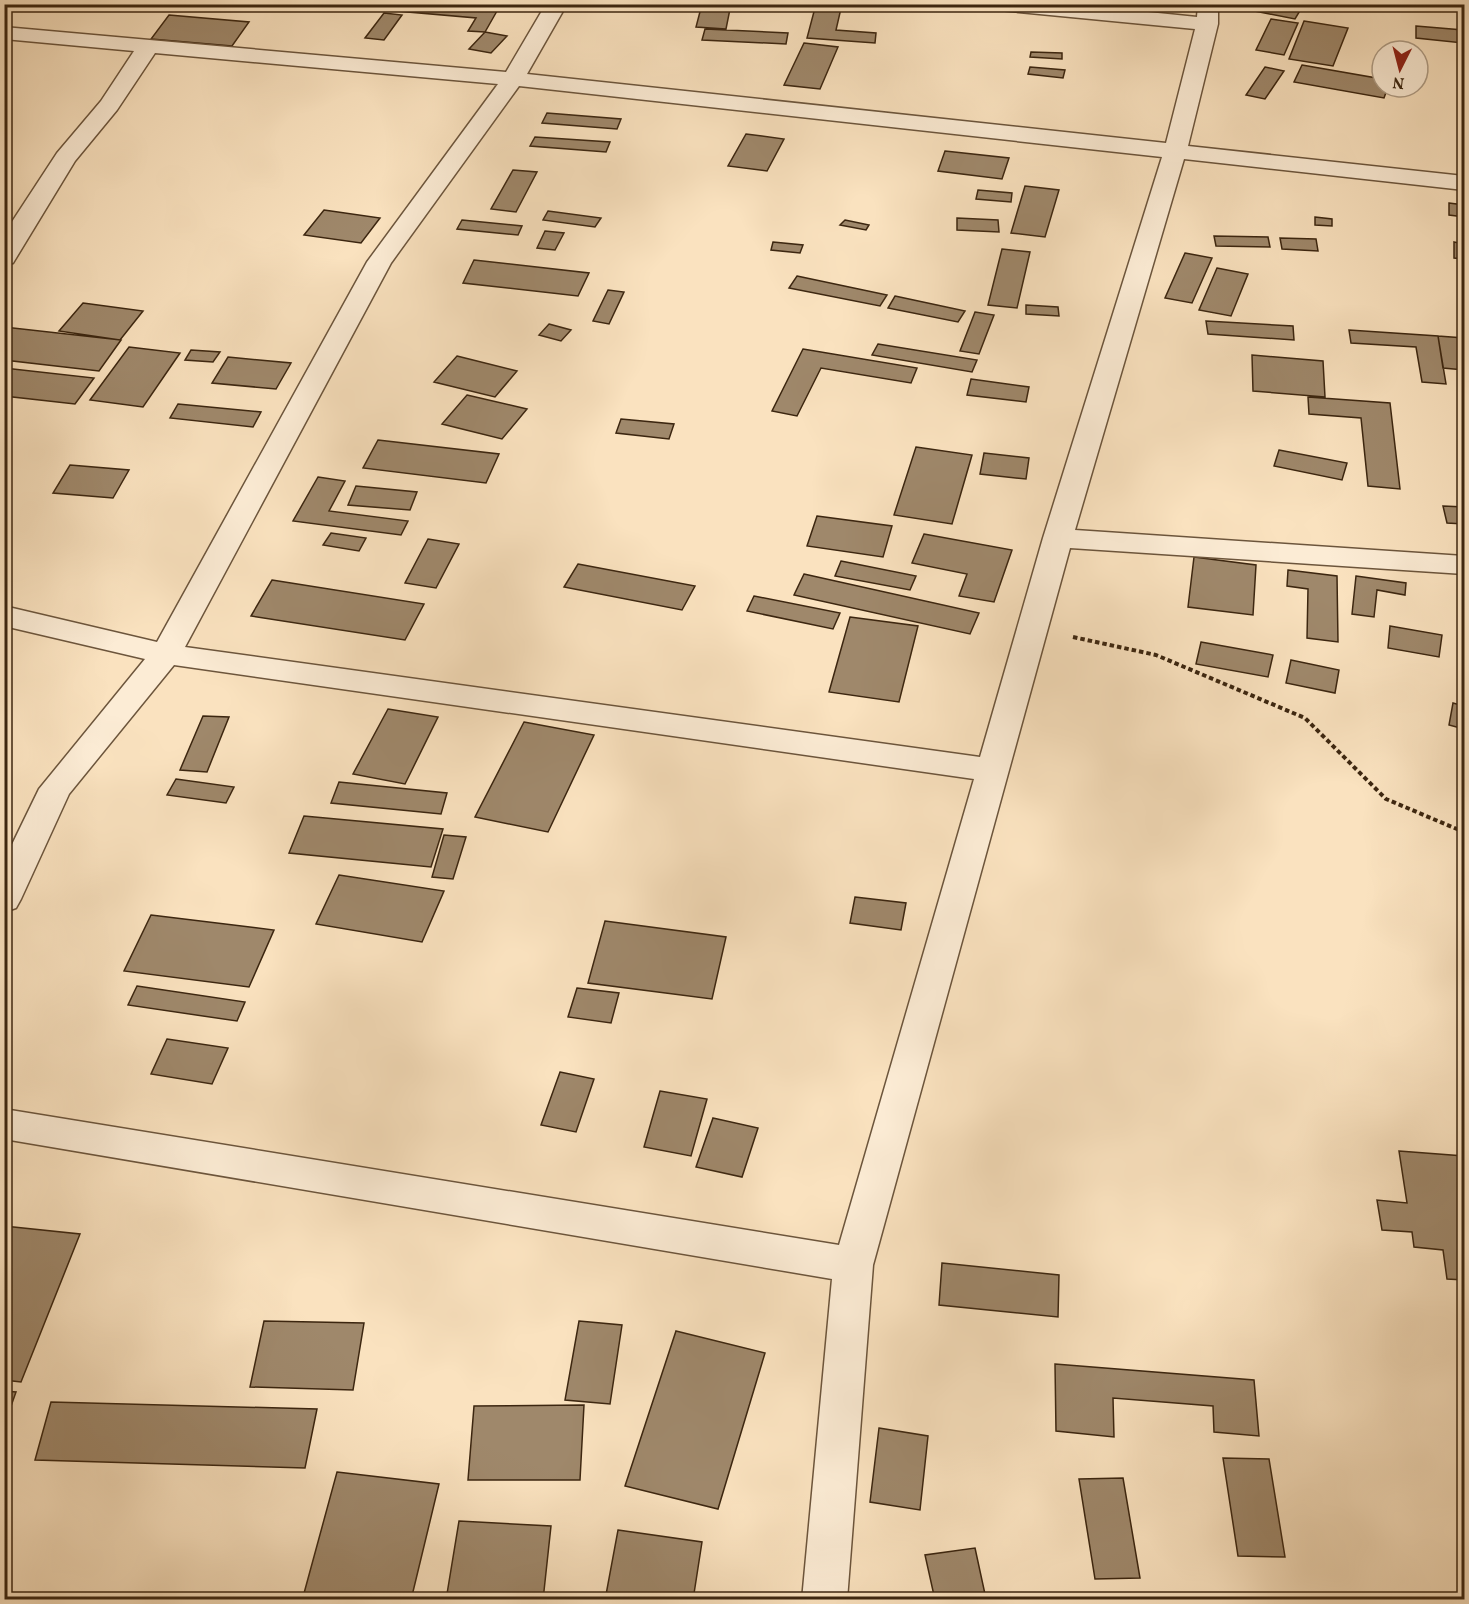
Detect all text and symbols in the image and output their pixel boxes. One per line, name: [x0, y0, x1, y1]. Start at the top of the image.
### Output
north arrow: [1370, 39, 1430, 99]
text: N: [1391, 70, 1406, 93]

